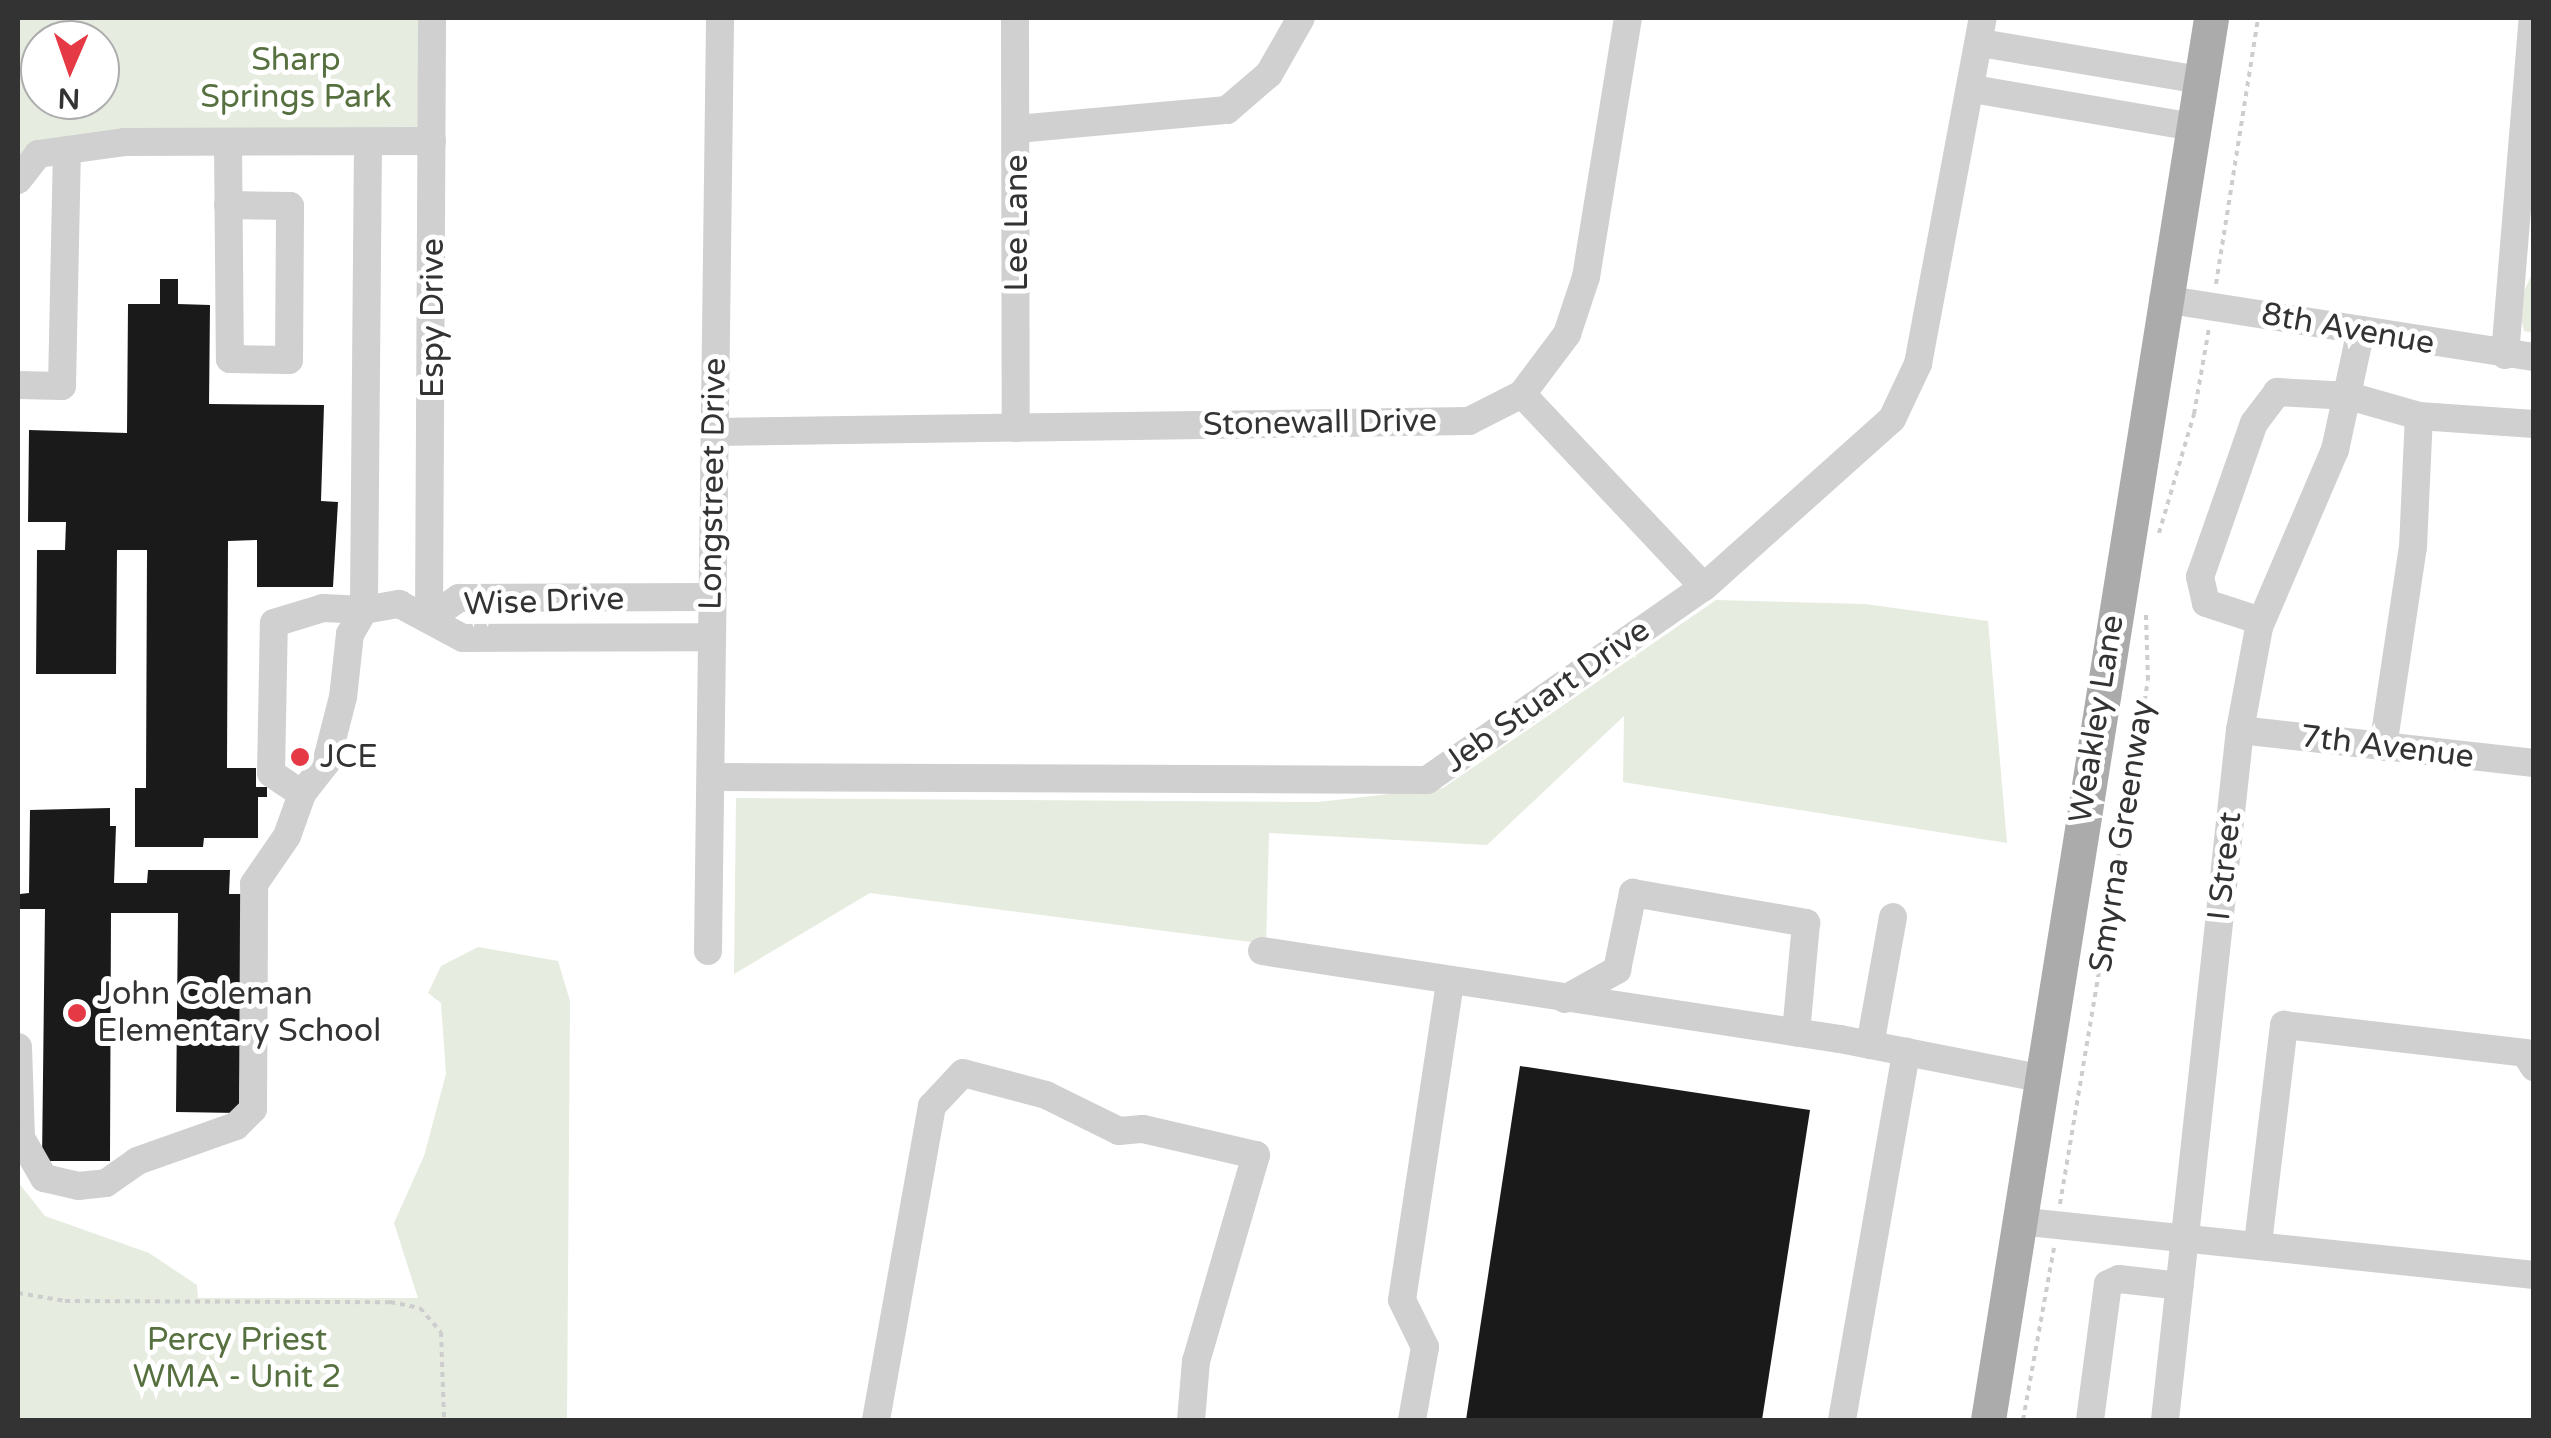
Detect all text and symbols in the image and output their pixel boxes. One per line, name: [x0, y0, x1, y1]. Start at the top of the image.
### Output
north arrow: [20, 20, 120, 120]
park label: Sharp Springs Park: [200, 42, 392, 117]
text: N: [57, 81, 81, 115]
street label: Lee Lane: [998, 155, 1036, 291]
street label: Espy Drive: [414, 238, 452, 398]
street label: 8th Avenue: [2259, 295, 2437, 363]
street label: Longstreet Drive: [692, 357, 734, 611]
street label: Stonewall Drive: [1203, 402, 1437, 444]
street label: Wise Drive: [463, 580, 625, 624]
street label: Jeb Stuart Drive: [1437, 611, 1657, 781]
street label: Weakley Lane: [2062, 612, 2132, 826]
street label: Smyrna Greenway: [2082, 697, 2162, 975]
street label: 7th Avenue: [2298, 717, 2476, 777]
place label: JCE: [320, 738, 378, 776]
marker: JCE: [289, 746, 311, 768]
street label: I Street: [2200, 810, 2250, 922]
place label: John Coleman Elementary School: [97, 976, 381, 1051]
marker: John Coleman Elementary School: [66, 1002, 88, 1024]
park label: Percy Priest WMA - Unit 2: [133, 1322, 341, 1397]

